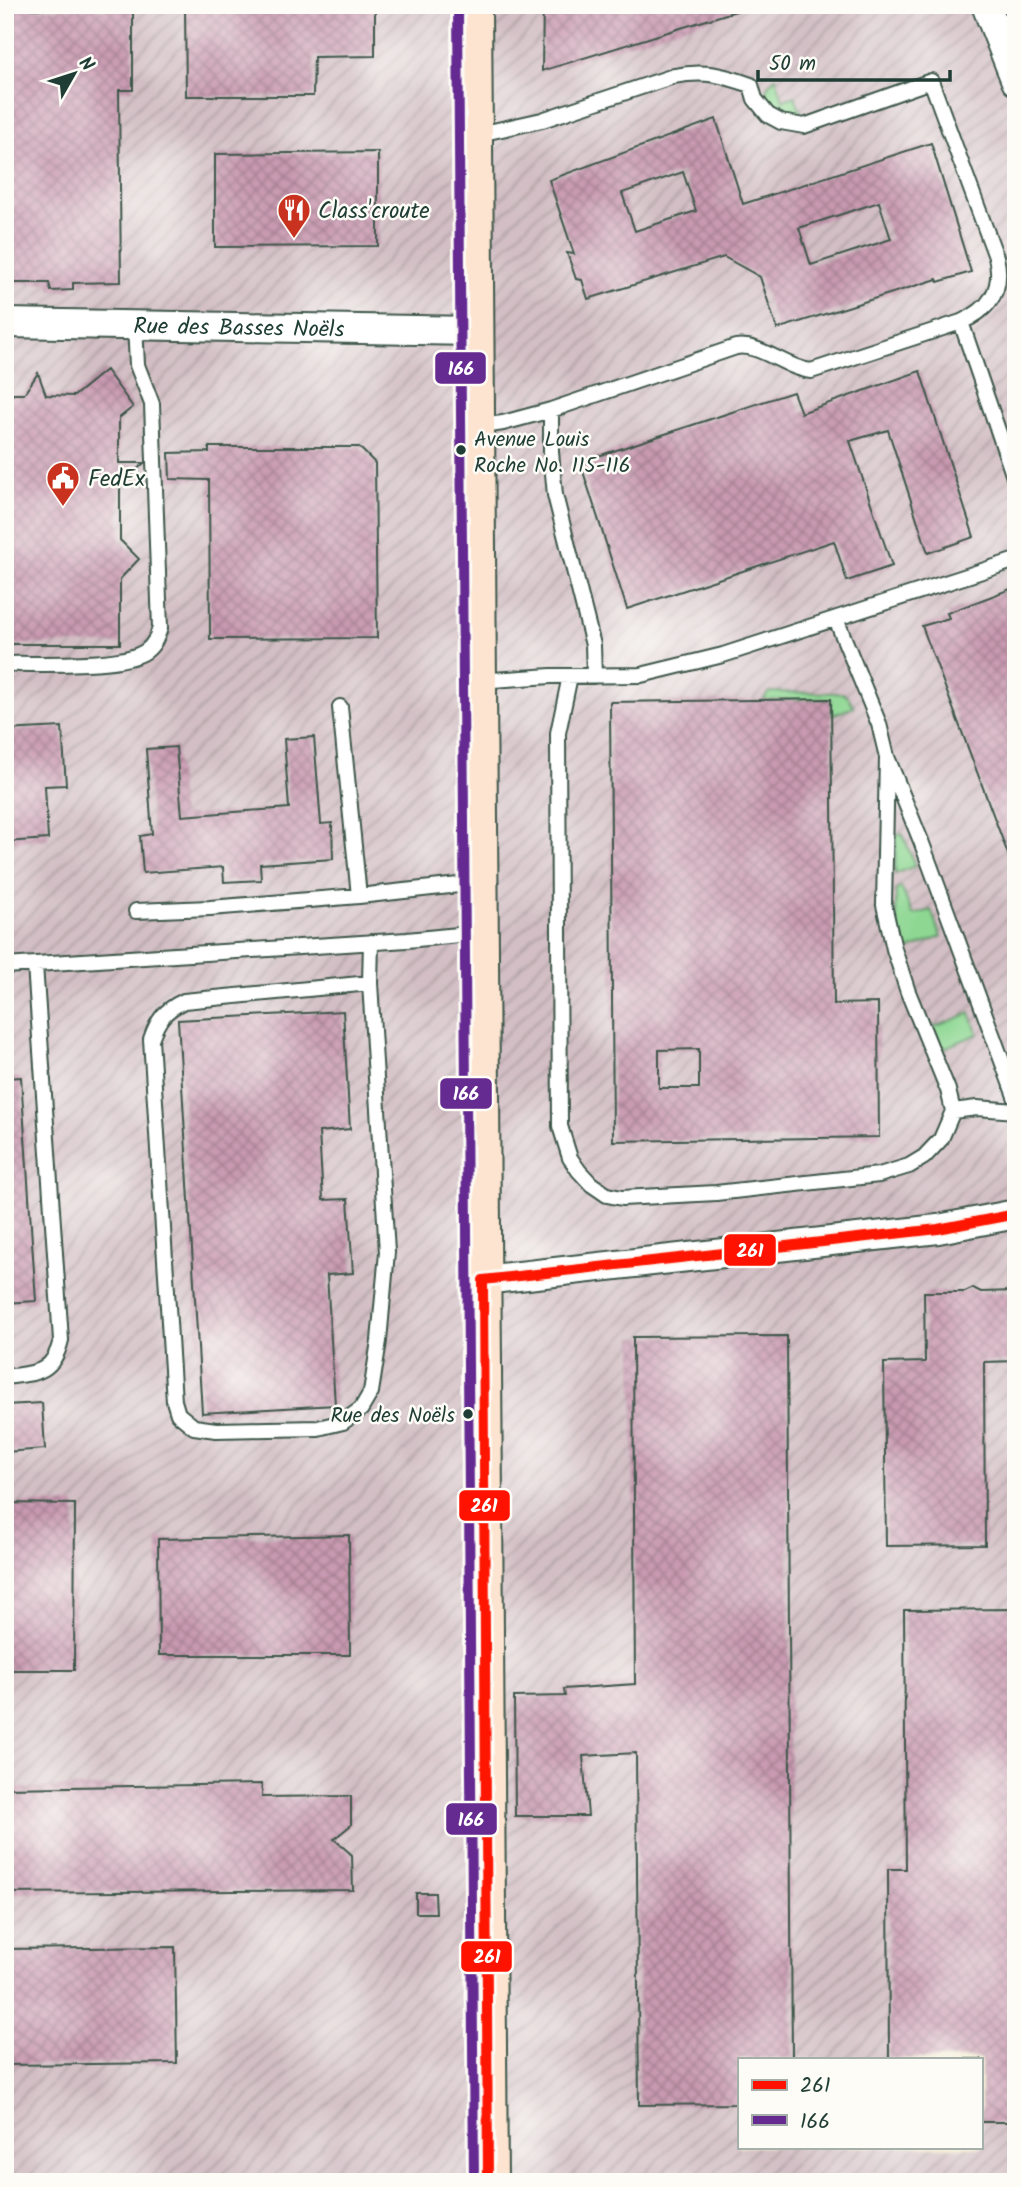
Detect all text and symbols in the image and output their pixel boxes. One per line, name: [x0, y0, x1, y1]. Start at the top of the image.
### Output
north arrow: [38, 38, 108, 108]
scale bar: [758, 38, 951, 82]
text: 50 m: [769, 48, 816, 81]
text: N: [70, 50, 101, 79]
restaurant icon: Class'croute: [275, 191, 313, 240]
place label: Class'croute: [318, 194, 430, 230]
street label: Rue des Basses Noëls: [133, 309, 345, 349]
line badge: 166: [434, 351, 487, 385]
text: 166: [448, 355, 474, 385]
place label: Avenue Louis Roche No. 115-116: [474, 424, 630, 483]
marker: Avenue Louis Roche No. 115-116: [454, 443, 468, 457]
public building icon: FedEx: [44, 459, 82, 508]
place label: FedEx: [88, 462, 146, 498]
line badge: 166: [439, 1077, 493, 1110]
text: 166: [453, 1080, 479, 1110]
line badge: 261: [723, 1233, 777, 1267]
text: 261: [736, 1237, 764, 1267]
place label: Rue des Noëls: [330, 1400, 455, 1433]
marker: Rue des Noëls: [461, 1407, 475, 1421]
line badge: 261: [458, 1489, 511, 1522]
text: 261: [470, 1492, 498, 1522]
line badge: 166: [445, 1802, 498, 1836]
text: 166: [458, 1806, 484, 1836]
line badge: 261: [460, 1940, 513, 1973]
text: 261: [473, 1943, 501, 1973]
legend: [738, 2058, 982, 2148]
text: 261: [800, 2070, 830, 2103]
text: 166: [800, 2106, 830, 2139]

